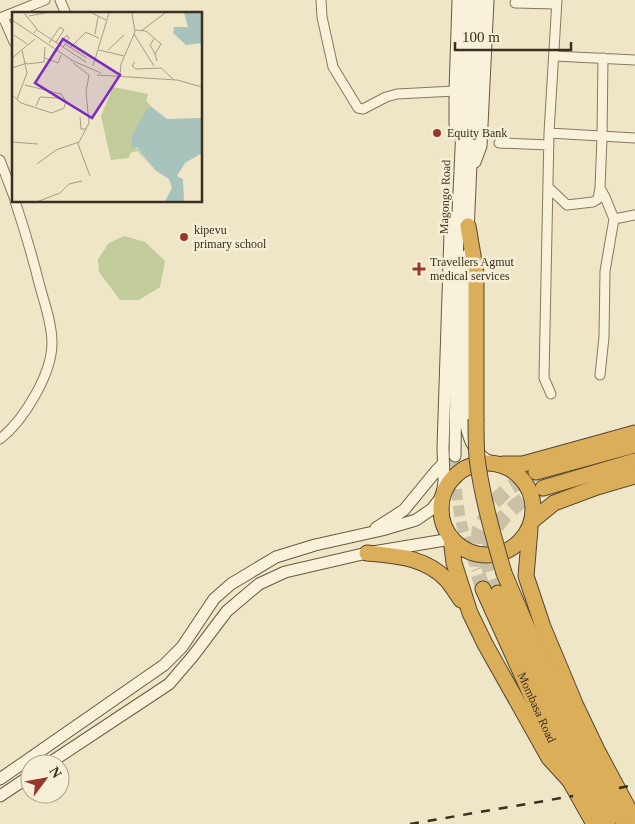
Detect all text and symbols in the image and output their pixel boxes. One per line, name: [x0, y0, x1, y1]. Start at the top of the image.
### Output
inset map: [12, 12, 202, 202]
scale bar: [455, 20, 571, 52]
text: 100 m: [462, 29, 500, 45]
place label: Equity Bank: [447, 126, 507, 140]
marker: Equity Bank: [431, 127, 443, 139]
street label: Magongo Road: [437, 160, 453, 234]
place label: kipevu primary school: [194, 223, 267, 251]
marker: kipevu primary school: [178, 231, 190, 243]
place label: Travellers Agmut medical services: [430, 255, 515, 283]
marker: Travellers Agmut medical services: [412, 262, 426, 276]
street label: Mombasa Road: [515, 670, 559, 745]
north arrow: [20, 754, 70, 804]
text: N: [47, 764, 65, 781]

